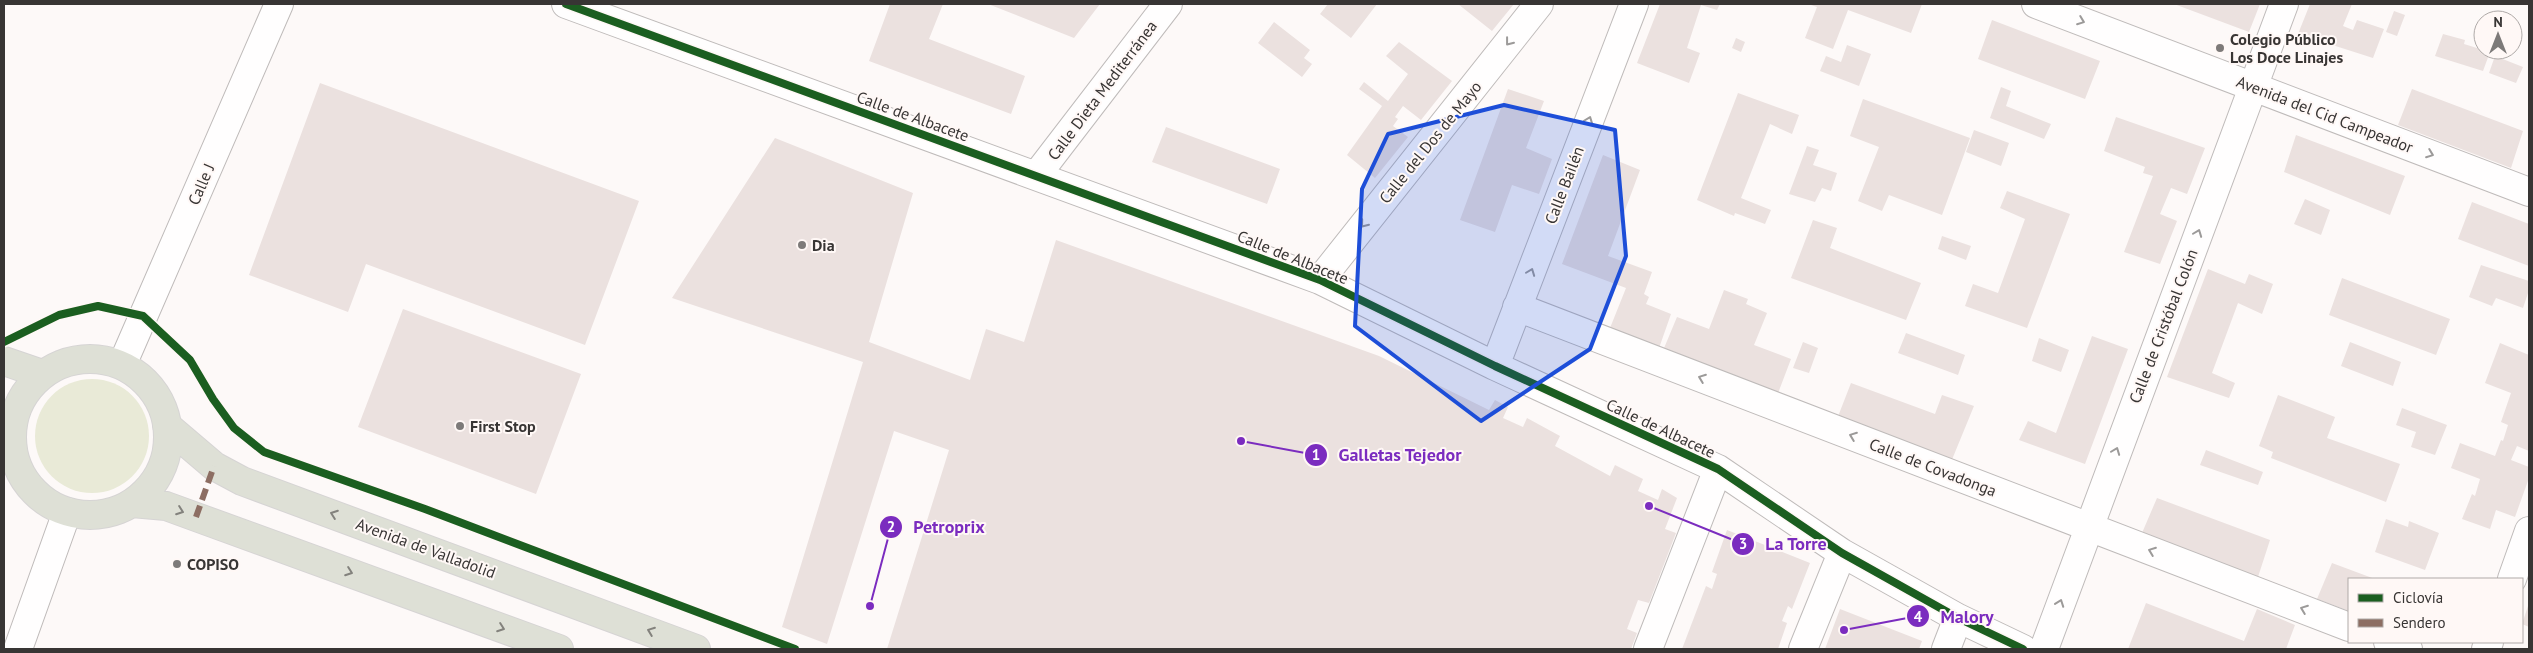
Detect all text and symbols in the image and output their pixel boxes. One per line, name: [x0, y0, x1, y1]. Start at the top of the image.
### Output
north arrow: [2473, 10, 2523, 60]
text: N: [2493, 13, 2503, 31]
one-way arrow: [2077, 15, 2085, 25]
street label: Calle Dieta Mediterránea: [1043, 16, 1161, 164]
place label: Colegio Público Los Doce Linajes: [2230, 29, 2343, 67]
one-way arrow: [1506, 36, 1515, 46]
marker: Colegio Público Los Doce Linajes: [2214, 42, 2226, 54]
street label: Avenida del Cid Campeador: [2234, 71, 2417, 157]
street label: Calle del Dos de Mayo: [1374, 77, 1486, 207]
street label: Calle de Albacete: [854, 86, 972, 146]
one-way arrow: [1583, 116, 1593, 125]
street label: Calle Bailén: [1540, 143, 1588, 227]
one-way arrow: [2425, 148, 2433, 158]
street label: Calle J: [183, 160, 219, 208]
one-way arrow: [1362, 218, 1370, 227]
street label: Calle de Albacete: [1235, 226, 1351, 288]
one-way arrow: [2192, 229, 2202, 238]
place label: Dia: [812, 235, 835, 255]
marker: Dia: [796, 239, 808, 251]
street label: Calle de Cristóbal Colón: [2124, 246, 2202, 406]
one-way arrow: [1525, 268, 1535, 276]
one-way arrow: [1698, 374, 1707, 384]
street label: Calle de Albacete: [1603, 394, 1719, 462]
place label: First Stop: [470, 416, 536, 436]
marker: First Stop: [454, 420, 466, 432]
one-way arrow: [1850, 432, 1858, 442]
street label: Calle de Covadonga: [1867, 434, 1999, 500]
callout: Galletas Tejedor: [1304, 438, 1472, 471]
text: Galletas Tejedor: [1338, 443, 1462, 466]
text: 1: [1312, 445, 1320, 464]
one-way arrow: [2110, 447, 2120, 456]
one-way arrow: [175, 505, 183, 515]
one-way arrow: [331, 510, 339, 520]
callout: Petroprix: [878, 510, 995, 543]
street label: Avenida de Valladolid: [353, 513, 499, 583]
text: Petroprix: [913, 515, 985, 538]
text: 2: [887, 517, 895, 536]
callout: La Torre: [1730, 527, 1838, 560]
text: La Torre: [1765, 532, 1827, 555]
text: 3: [1739, 534, 1747, 553]
one-way arrow: [2148, 547, 2157, 557]
place label: COPISO: [187, 554, 239, 574]
marker: COPISO: [171, 558, 183, 570]
one-way arrow: [344, 566, 353, 576]
legend: [2348, 578, 2523, 643]
text: Ciclovía: [2393, 588, 2443, 607]
callout: Malory: [1905, 600, 2003, 633]
one-way arrow: [2054, 600, 2064, 608]
text: Malory: [1940, 605, 1994, 628]
one-way arrow: [2300, 605, 2309, 615]
text: 4: [1914, 607, 1923, 626]
text: Sendero: [2393, 613, 2446, 632]
one-way arrow: [497, 622, 505, 632]
one-way arrow: [647, 627, 656, 638]

